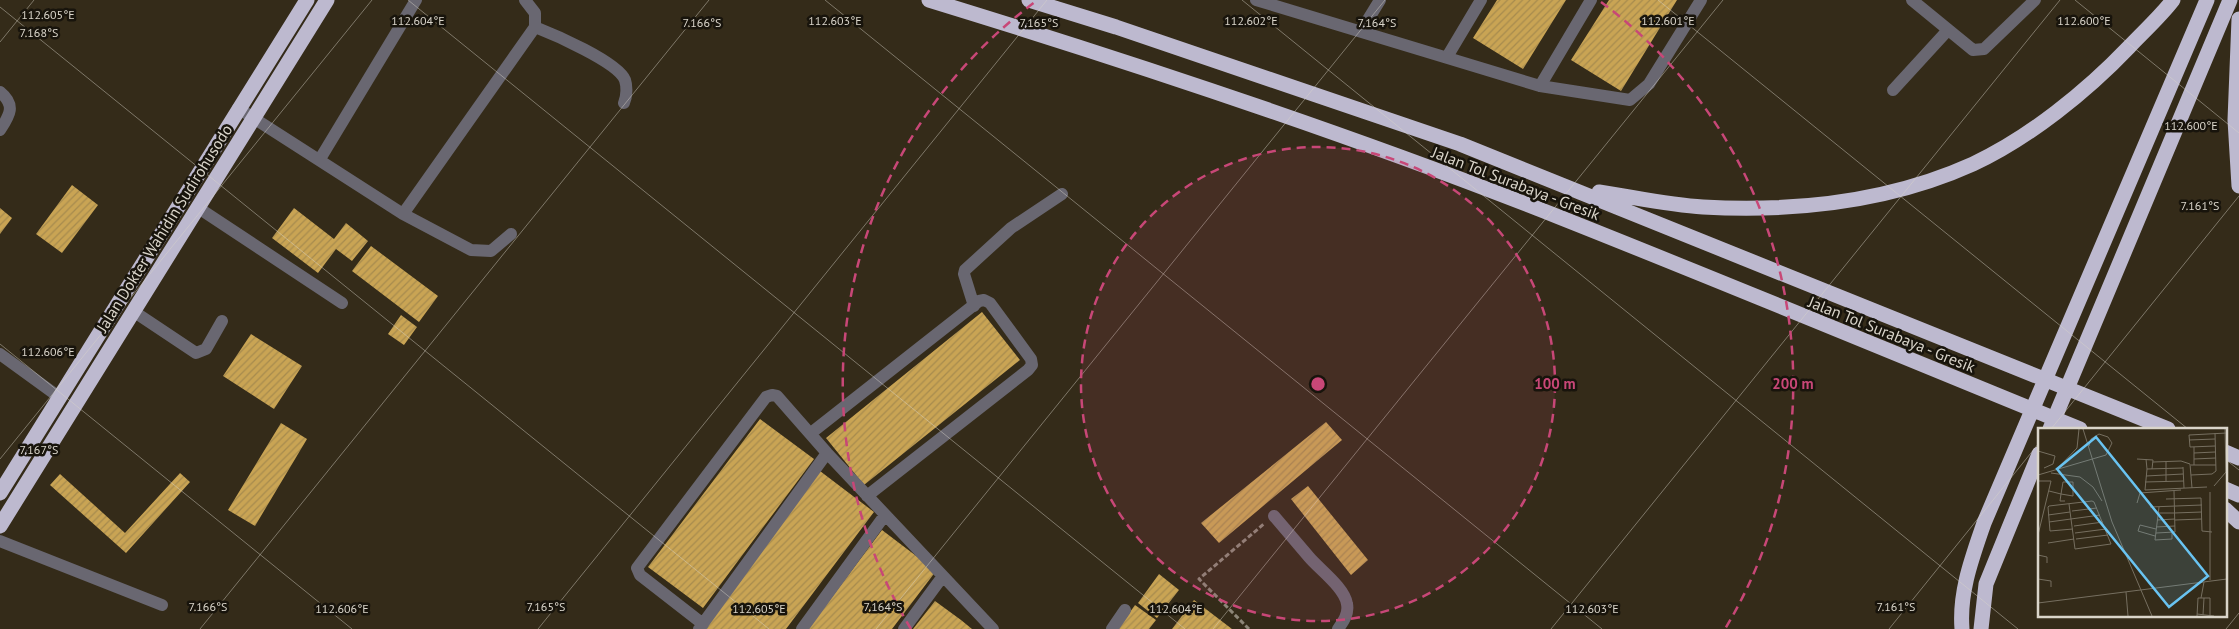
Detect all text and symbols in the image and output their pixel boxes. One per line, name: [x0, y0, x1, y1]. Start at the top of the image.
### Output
text: 112.605°E: [21, 7, 75, 22]
text: 112.604°E: [391, 13, 445, 28]
text: 112.603°E: [808, 13, 862, 28]
text: 112.602°E: [1224, 13, 1278, 28]
text: 112.601°E: [1641, 13, 1695, 28]
text: 112.600°E: [2057, 13, 2111, 28]
text: 7.166°S: [683, 15, 721, 30]
text: 7.165°S: [1020, 15, 1058, 30]
text: 7.164°S: [1358, 15, 1396, 30]
text: 7.168°S: [20, 25, 58, 40]
text: 112.600°E: [2164, 118, 2218, 133]
street label: Jalan Dokter Wahidin Sudirohusodo: [91, 120, 236, 336]
street label: Jalan Tol Surabaya - Gresik: [1428, 141, 1603, 224]
text: 7.161°S: [2181, 198, 2219, 213]
street label: Jalan Tol Surabaya - Gresik: [1805, 291, 1979, 377]
text: 112.606°E: [21, 344, 75, 359]
text: 100 m: [1534, 374, 1576, 393]
text: 200 m: [1772, 374, 1814, 393]
centre of rings: [1309, 375, 1327, 393]
inset map: [2038, 428, 2226, 616]
text: 7.167°S: [20, 442, 58, 457]
text: 7.166°S: [189, 599, 227, 614]
text: 7.165°S: [527, 599, 565, 614]
text: 7.164°S: [864, 599, 902, 614]
text: 7.161°S: [1877, 599, 1915, 614]
text: 112.606°E: [315, 601, 369, 616]
text: 112.605°E: [732, 601, 786, 616]
text: 112.604°E: [1149, 601, 1203, 616]
text: 112.603°E: [1565, 601, 1619, 616]

